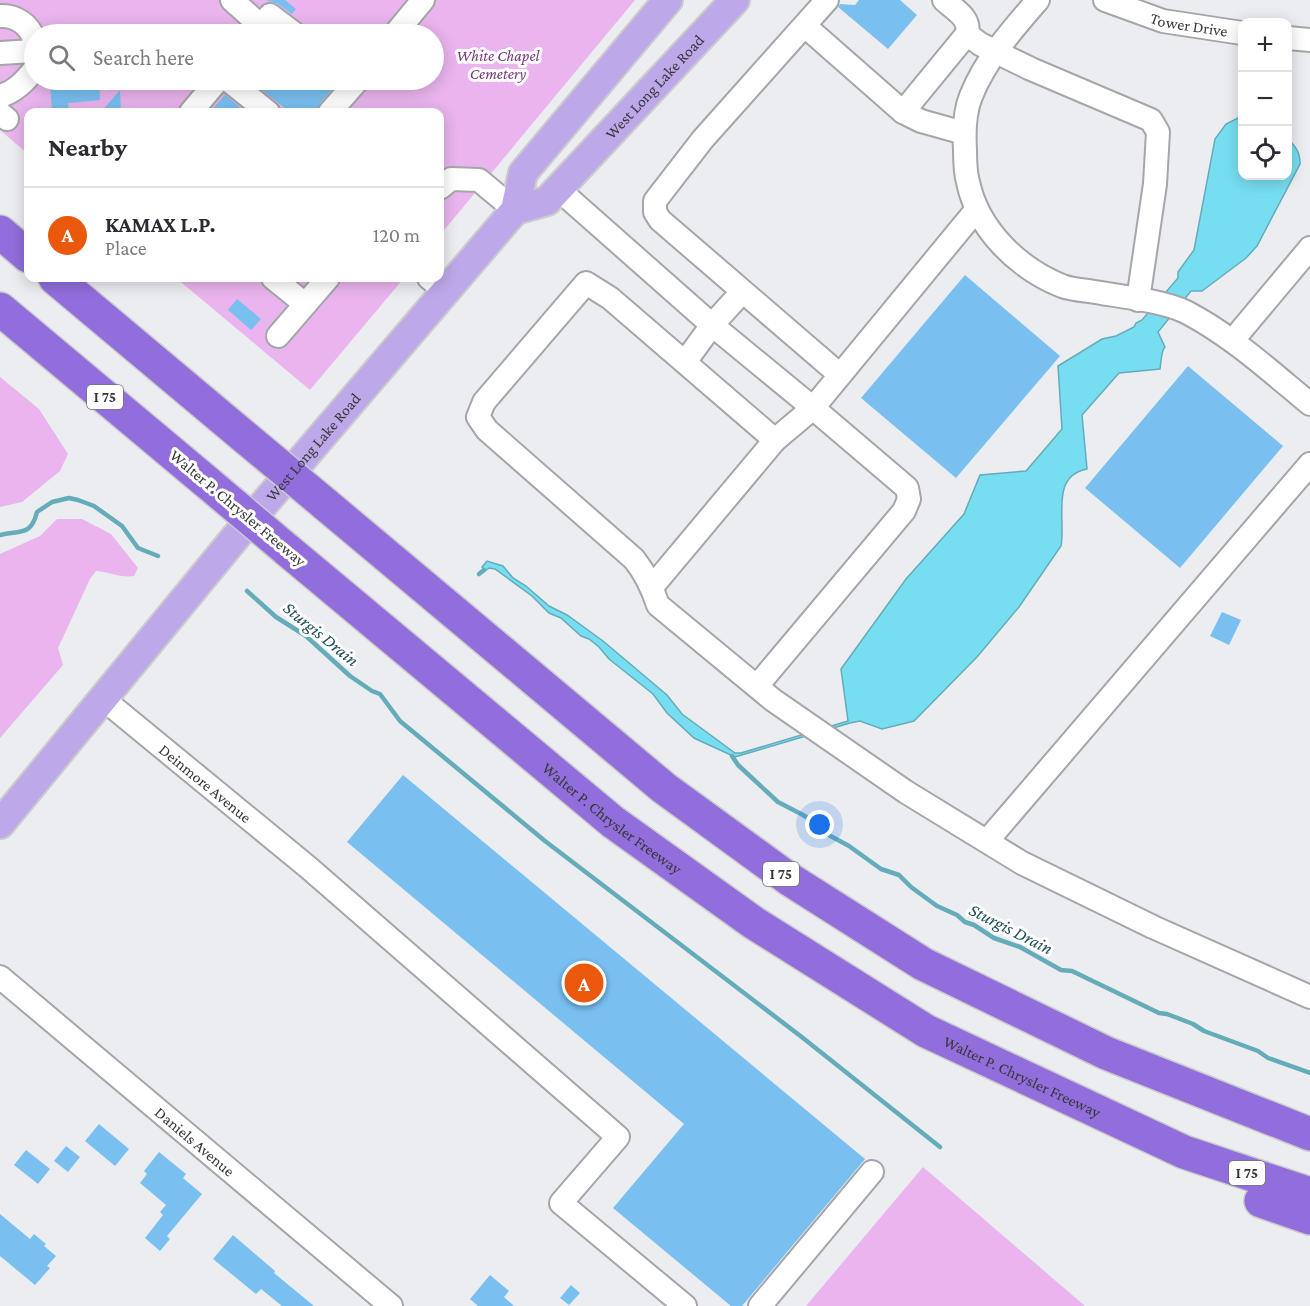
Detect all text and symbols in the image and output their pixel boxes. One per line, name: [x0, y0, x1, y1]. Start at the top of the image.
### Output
street label: Tower Drive: [1148, 9, 1229, 39]
map controls: [1238, 18, 1292, 180]
button: +: [1238, 18, 1292, 72]
search box: [24, 24, 444, 90]
street label: West Long Lake Road: [601, 31, 707, 142]
icon: search: [45, 41, 78, 74]
text: Search here: [93, 45, 194, 70]
park label: White Chapel Cemetery: [457, 47, 540, 83]
button: −: [1238, 72, 1292, 126]
button: locate: [1238, 126, 1292, 180]
text: Nearby: [48, 133, 127, 162]
text: KAMAX L.P.: [105, 212, 216, 237]
text: A: [62, 224, 73, 246]
text: 120 m: [373, 224, 420, 246]
text: Place: [105, 237, 147, 259]
road number: I 75: [87, 385, 123, 409]
street label: West Long Lake Road: [262, 389, 364, 504]
street label: Walter P. Chrysler Freeway: [166, 446, 310, 571]
water label: Sturgis Drain: [279, 598, 363, 670]
street label: Deinmore Avenue: [156, 740, 255, 826]
street label: Walter P. Chrysler Freeway: [539, 759, 686, 878]
your location: [805, 810, 834, 839]
road number: I 75: [763, 862, 799, 886]
water label: Sturgis Drain: [966, 899, 1056, 959]
pin: A: [564, 960, 604, 1006]
street label: Walter P. Chrysler Freeway: [941, 1032, 1104, 1121]
street label: Daniels Avenue: [152, 1103, 238, 1179]
road number: I 75: [1229, 1161, 1265, 1185]

